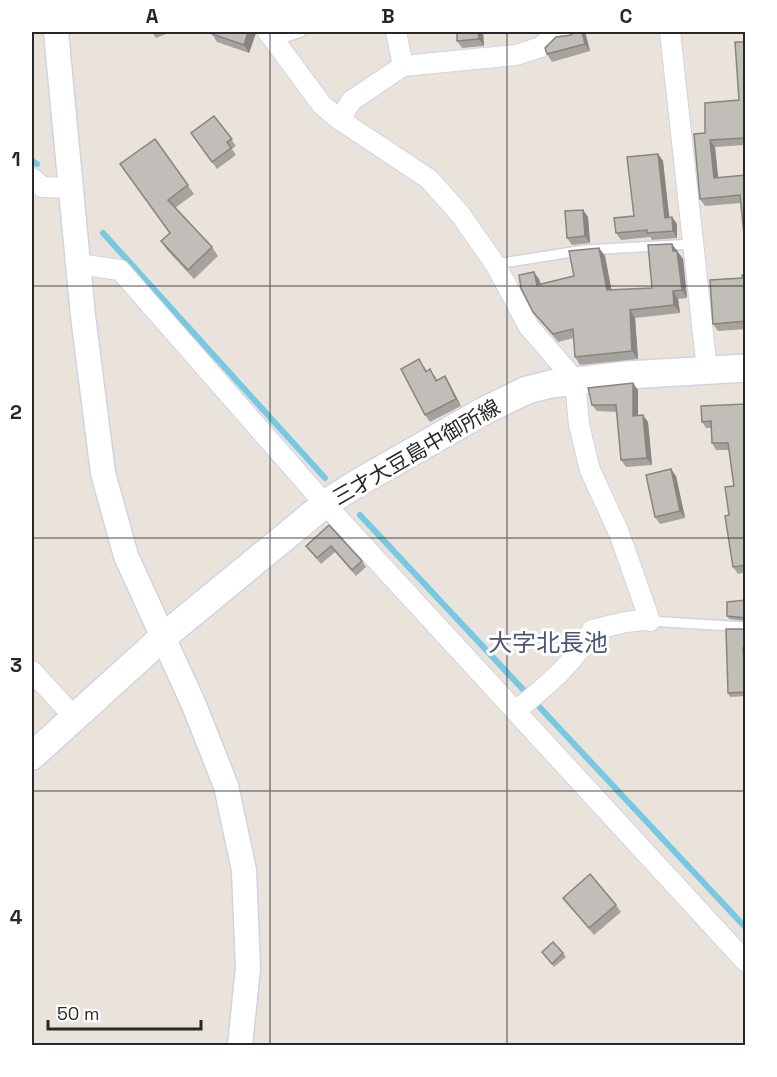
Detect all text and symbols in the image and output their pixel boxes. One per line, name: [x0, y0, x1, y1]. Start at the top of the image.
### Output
text: A: [146, 3, 159, 29]
text: B: [381, 3, 395, 29]
text: C: [620, 3, 633, 29]
text: 1: [11, 146, 21, 172]
street label: 三才大豆島中御所線: [327, 393, 505, 511]
text: 2: [10, 399, 22, 425]
district label: 大字北長池: [488, 627, 608, 658]
text: 3: [10, 652, 22, 678]
text: 4: [10, 904, 23, 930]
scale bar: [48, 993, 201, 1031]
text: 50 m: [57, 1002, 99, 1025]

